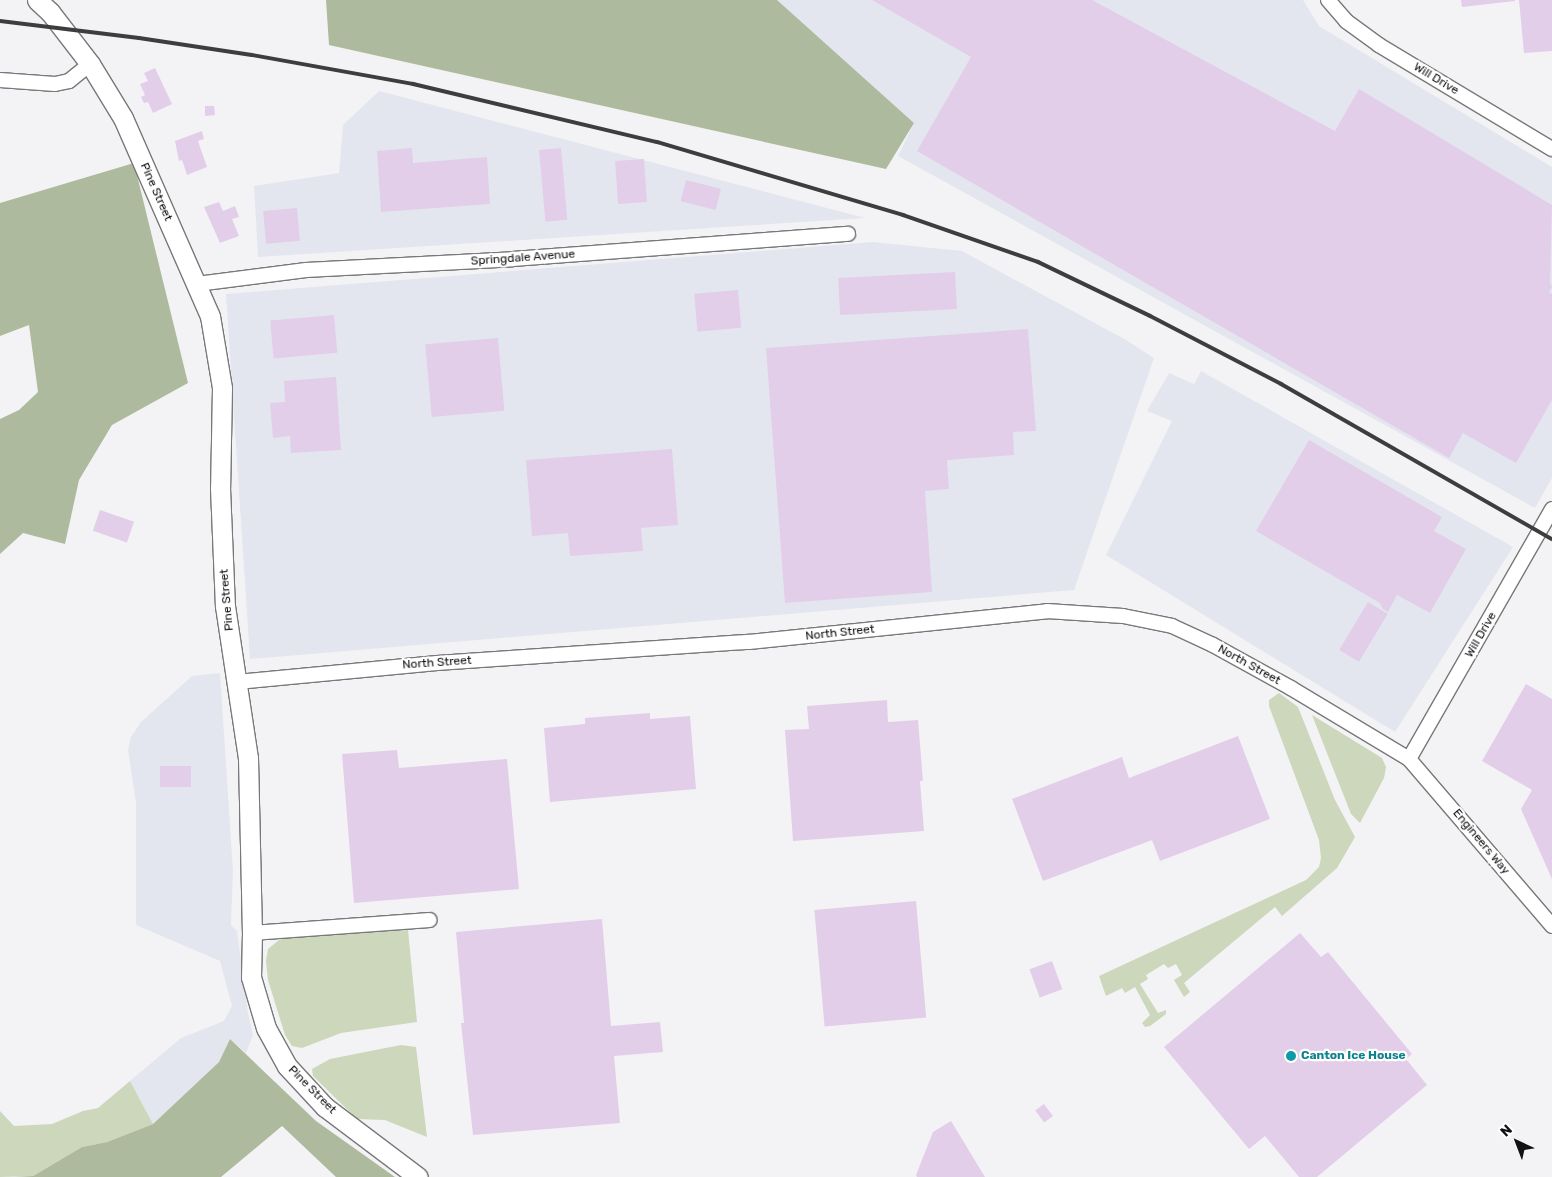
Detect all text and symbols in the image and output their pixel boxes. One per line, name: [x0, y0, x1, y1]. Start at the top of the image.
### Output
street label: Will Drive: [1411, 60, 1461, 98]
street label: Pine Street: [137, 161, 175, 223]
street label: Springdale Avenue: [470, 247, 576, 269]
street label: Pine Street: [217, 568, 237, 632]
street label: Will Drive: [1462, 610, 1500, 660]
street label: North Street: [805, 622, 875, 644]
street label: North Street: [1215, 642, 1283, 688]
street label: North Street: [402, 653, 472, 673]
street label: Engineers Way: [1449, 806, 1513, 878]
place label: Canton Ice House: [1301, 1049, 1406, 1063]
marker: Canton Ice House: [1285, 1050, 1297, 1062]
street label: Pine Street: [285, 1063, 339, 1117]
north arrow: [1492, 1117, 1542, 1167]
text: N: [1497, 1121, 1516, 1140]

